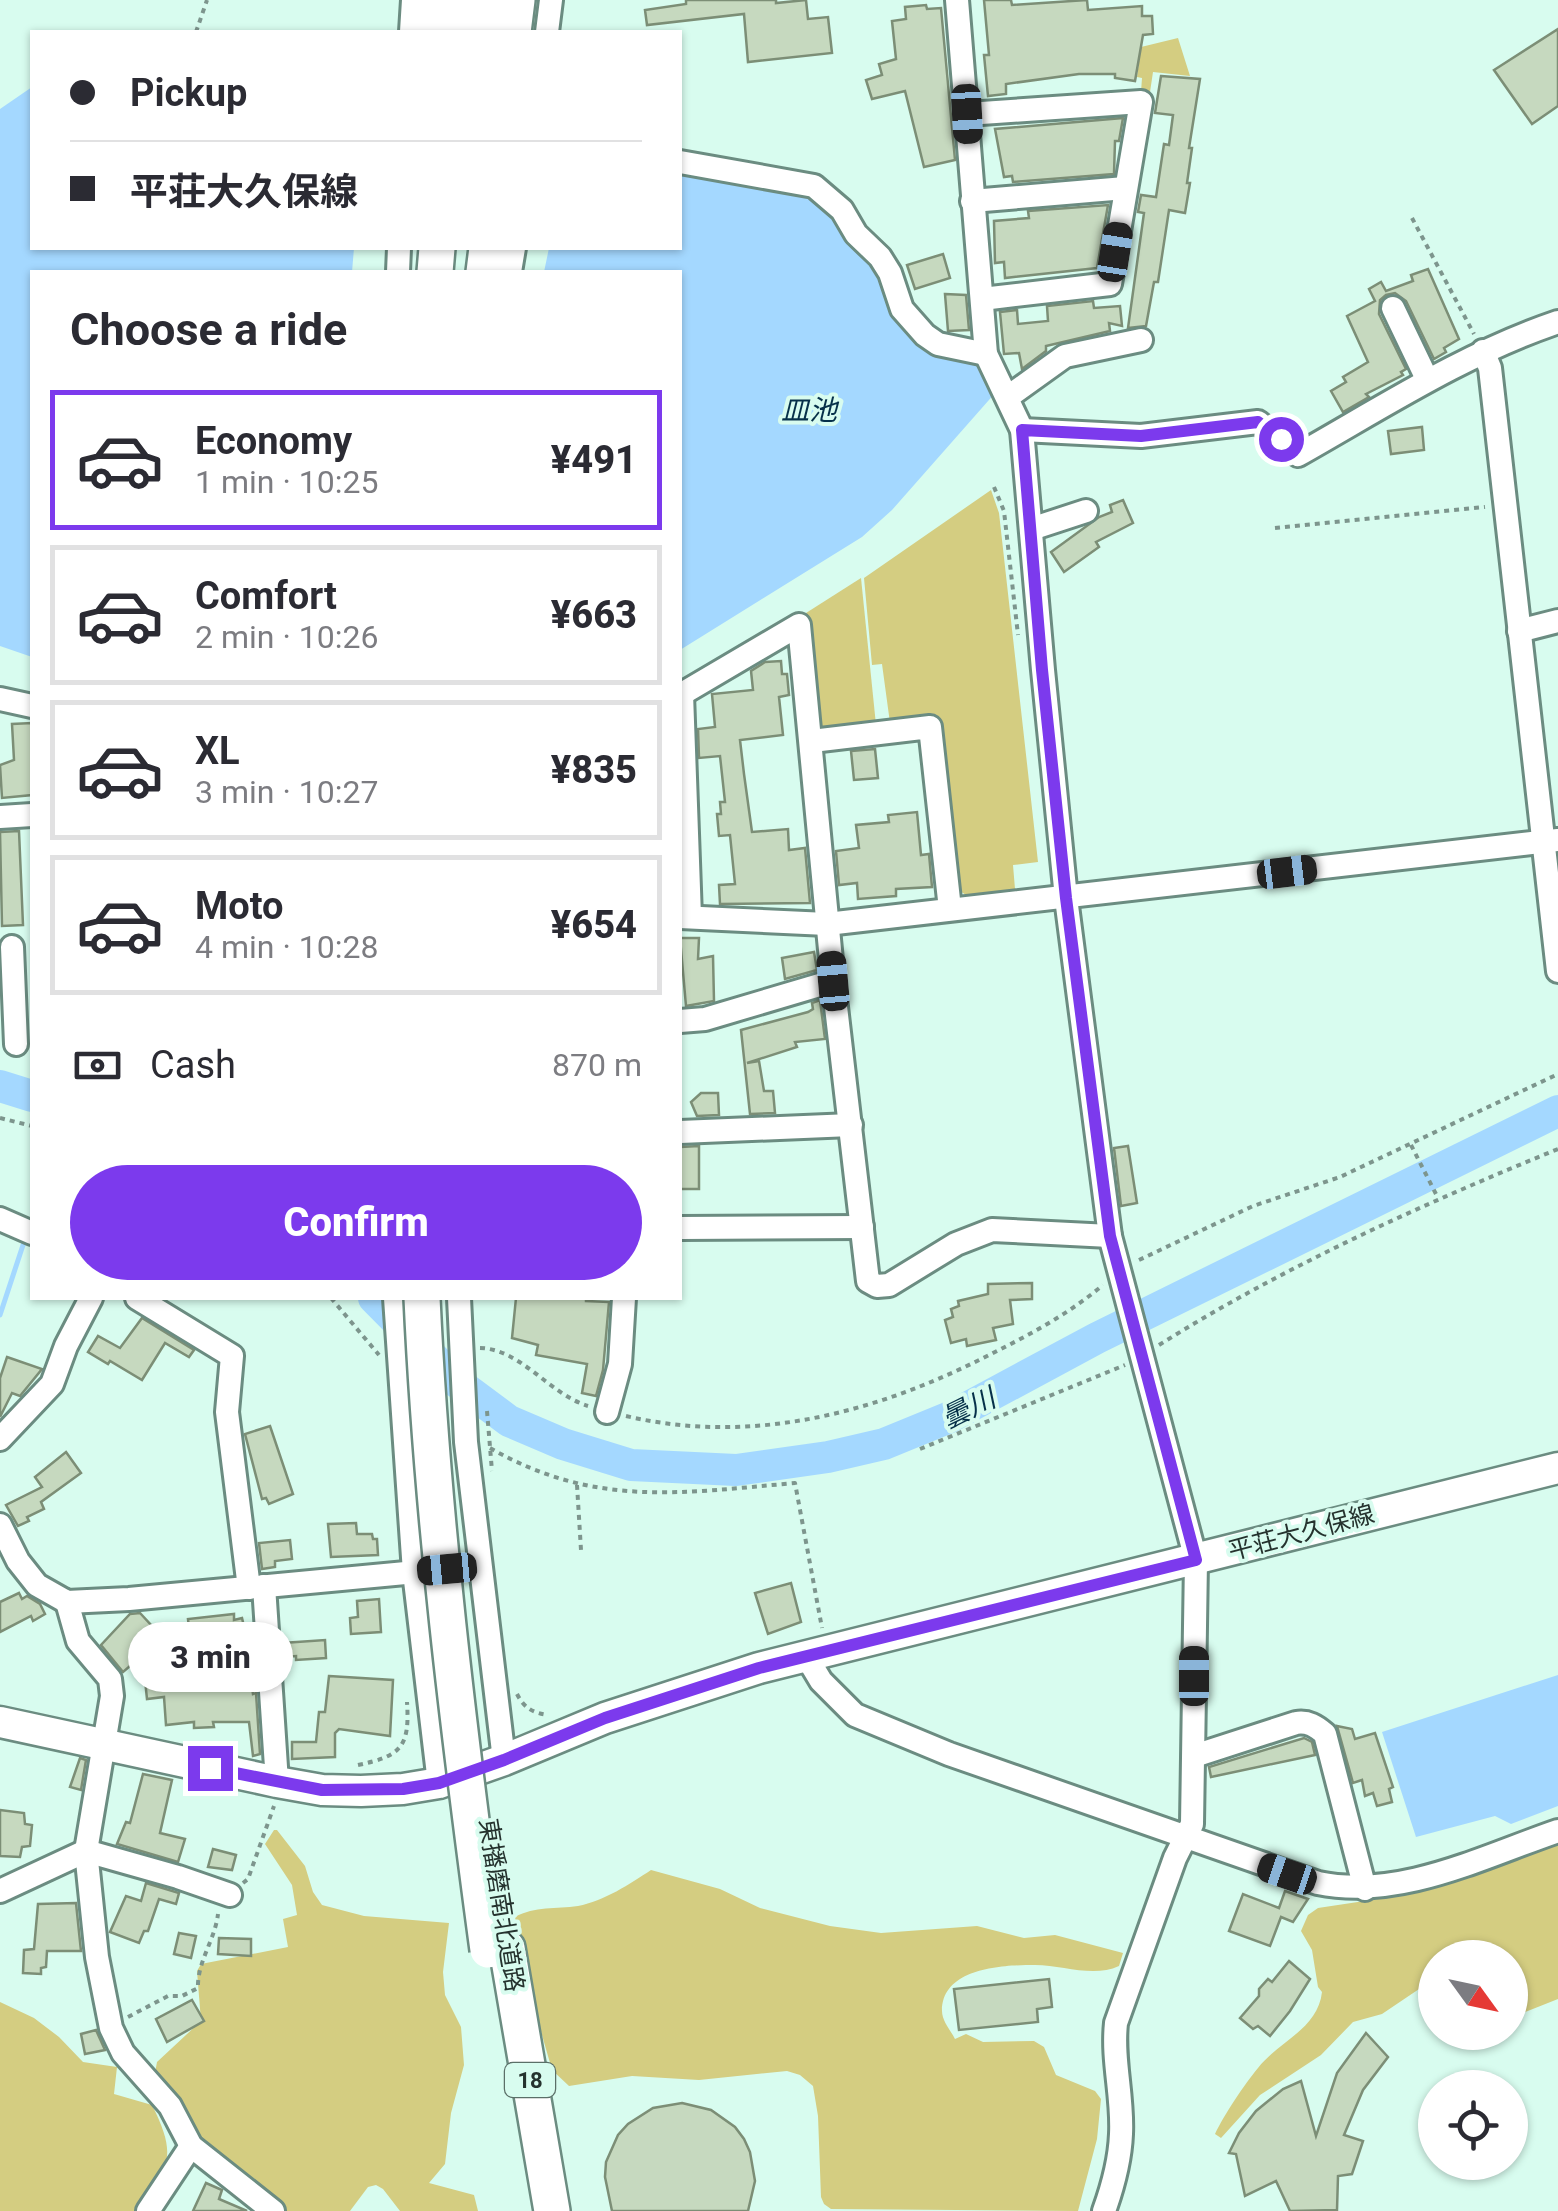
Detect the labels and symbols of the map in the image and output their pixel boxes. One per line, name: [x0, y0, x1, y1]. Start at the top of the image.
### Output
car: [950, 83, 984, 145]
car: [1095, 220, 1135, 284]
water label: 皿池: [781, 394, 840, 427]
route start: [1259, 417, 1304, 462]
car: [1255, 853, 1319, 891]
car: [815, 950, 851, 1012]
water label: 曇川: [936, 1380, 1003, 1436]
street label: 平荘大久保線: [1225, 1499, 1377, 1566]
car: [416, 1551, 478, 1587]
callout: 3 min: [128, 1623, 292, 1693]
car: [1179, 1646, 1209, 1706]
route end: [188, 1746, 233, 1791]
street label: 東播磨南北道路: [473, 1816, 530, 1994]
car: [1254, 1850, 1320, 1898]
north arrow: [1418, 1940, 1528, 2050]
road number: 18: [505, 2063, 555, 2097]

